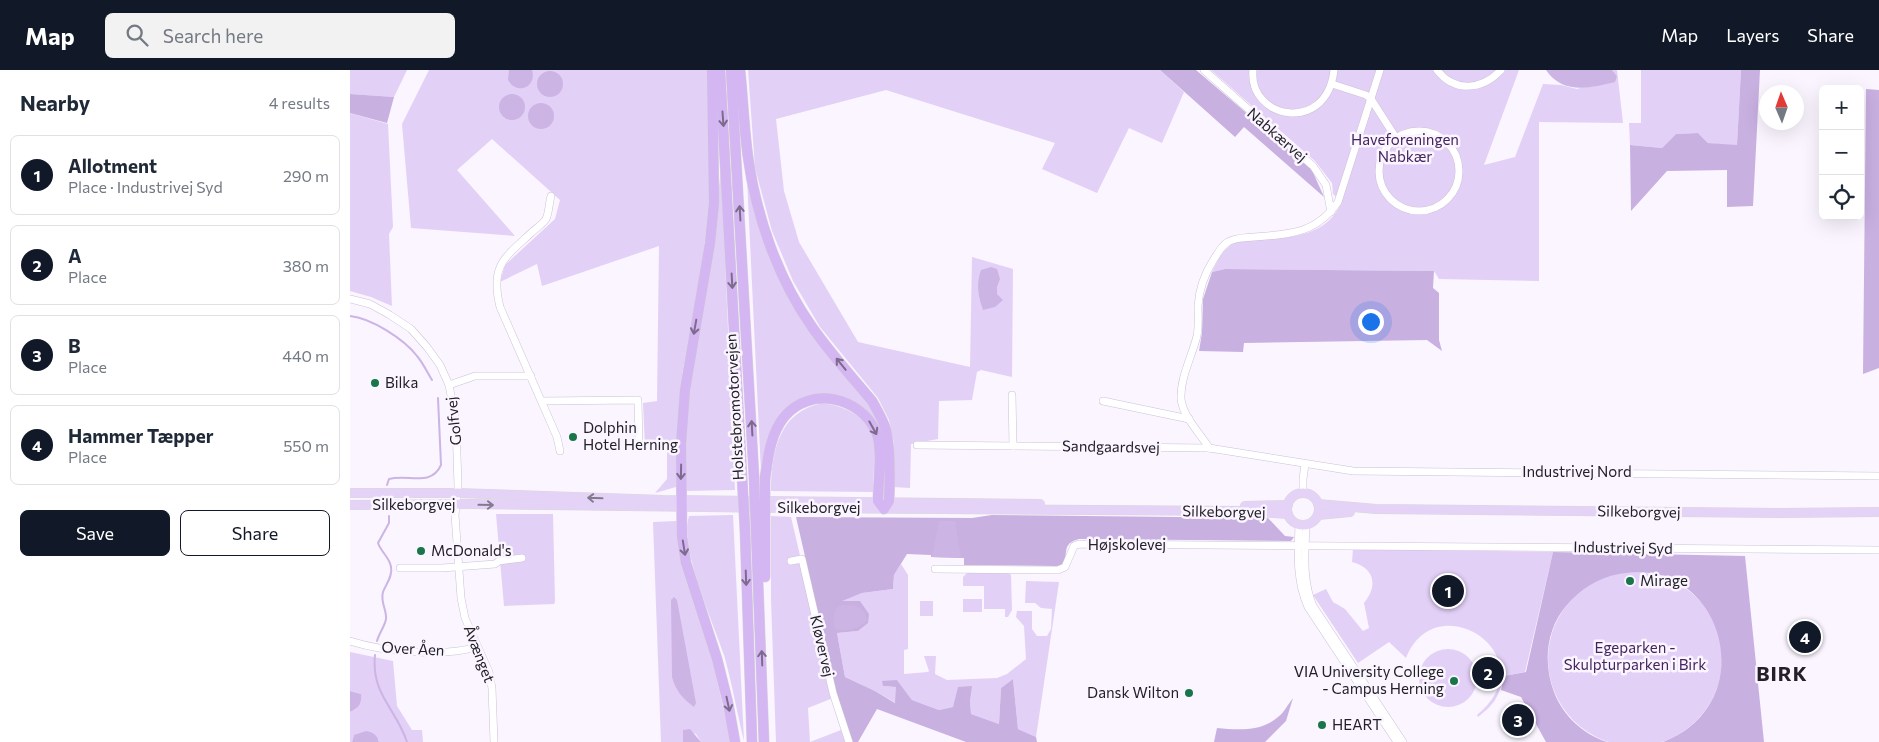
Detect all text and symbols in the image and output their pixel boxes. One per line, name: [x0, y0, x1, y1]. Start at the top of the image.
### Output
search box: [105, 13, 455, 58]
text: Map: [25, 21, 75, 50]
icon: search: [123, 21, 151, 49]
text: Search here: [163, 24, 263, 47]
text: Map: [1661, 24, 1698, 46]
text: Layers: [1726, 24, 1779, 46]
text: Share: [1807, 24, 1854, 46]
north arrow: [1759, 85, 1804, 130]
map controls: [1819, 85, 1864, 220]
button: +: [1819, 85, 1864, 130]
text: Nearby: [20, 90, 90, 115]
text: 4 results: [269, 93, 330, 112]
street label: Nabkærvej: [1244, 103, 1311, 165]
one-way arrow: [718, 110, 728, 126]
park label: Haveforeningen Nabkær: [1351, 130, 1459, 165]
button: −: [1819, 130, 1864, 175]
text: Allotment: [68, 154, 157, 177]
text: 1: [33, 166, 41, 185]
text: 290 m: [283, 166, 329, 185]
button: locate: [1819, 175, 1864, 220]
text: Place · Industrivej Syd: [68, 177, 223, 196]
one-way arrow: [736, 206, 745, 222]
text: A: [68, 244, 82, 267]
text: 2: [32, 256, 42, 275]
text: 380 m: [283, 256, 329, 275]
text: Place: [68, 267, 107, 286]
one-way arrow: [727, 273, 736, 289]
your location: [1358, 309, 1384, 335]
one-way arrow: [690, 319, 700, 335]
street label: Holstebromotorvejen: [721, 333, 747, 481]
text: B: [68, 334, 81, 357]
text: 3: [32, 346, 42, 365]
text: 440 m: [282, 346, 329, 365]
text: Place: [68, 357, 107, 376]
one-way arrow: [836, 358, 847, 371]
place label: Bilka: [385, 373, 418, 391]
marker: Bilka: [369, 377, 381, 389]
street label: Golfvej: [442, 396, 465, 446]
place label: Dolphin Hotel Herning: [583, 418, 678, 453]
one-way arrow: [747, 420, 756, 436]
one-way arrow: [868, 420, 878, 435]
text: Hammer Tæpper: [68, 424, 214, 447]
marker: Dolphin Hotel Herning: [567, 431, 579, 443]
text: 4: [32, 436, 42, 455]
text: 550 m: [283, 436, 329, 455]
street label: Sandgaardsvej: [1062, 436, 1160, 456]
text: Place: [68, 447, 107, 466]
street label: Industrivej Nord: [1522, 462, 1632, 480]
one-way arrow: [676, 463, 686, 479]
one-way arrow: [588, 493, 604, 502]
street label: Silkeborgvej: [372, 495, 456, 513]
street label: Silkeborgvej: [777, 498, 861, 516]
one-way arrow: [478, 500, 494, 509]
street label: Silkeborgvej: [1182, 501, 1266, 521]
street label: Silkeborgvej: [1597, 501, 1681, 521]
button: Save: [20, 510, 170, 556]
button: Share: [180, 510, 330, 556]
street label: Højskolevej: [1088, 535, 1166, 553]
street label: Industrivej Syd: [1573, 537, 1673, 557]
one-way arrow: [679, 540, 689, 556]
place label: McDonald's: [431, 541, 512, 559]
marker: McDonald's: [415, 545, 427, 557]
one-way arrow: [742, 570, 751, 586]
place label: Mirage: [1640, 571, 1688, 589]
pin: 1: [1432, 572, 1464, 610]
marker: Mirage: [1624, 575, 1636, 587]
street label: Kløvervej: [807, 613, 839, 679]
pin: 4: [1789, 618, 1821, 656]
street label: Åvænget: [461, 622, 500, 685]
street label: Over Åen: [381, 636, 445, 659]
park label: Egeparken - Skulpturparken i Birk: [1564, 638, 1706, 673]
one-way arrow: [757, 651, 766, 667]
pin: 2: [1472, 654, 1504, 692]
district label: BIRK: [1756, 661, 1808, 685]
place label: VIA University College - Campus Herning: [1294, 662, 1444, 697]
marker: VIA University College - Campus Herning: [1448, 675, 1460, 687]
place label: Dansk Wilton: [1087, 683, 1179, 701]
marker: Dansk Wilton: [1183, 687, 1195, 699]
one-way arrow: [724, 696, 733, 712]
pin: 3: [1502, 701, 1534, 739]
place label: HEART: [1332, 715, 1382, 733]
marker: HEART: [1316, 719, 1328, 731]

